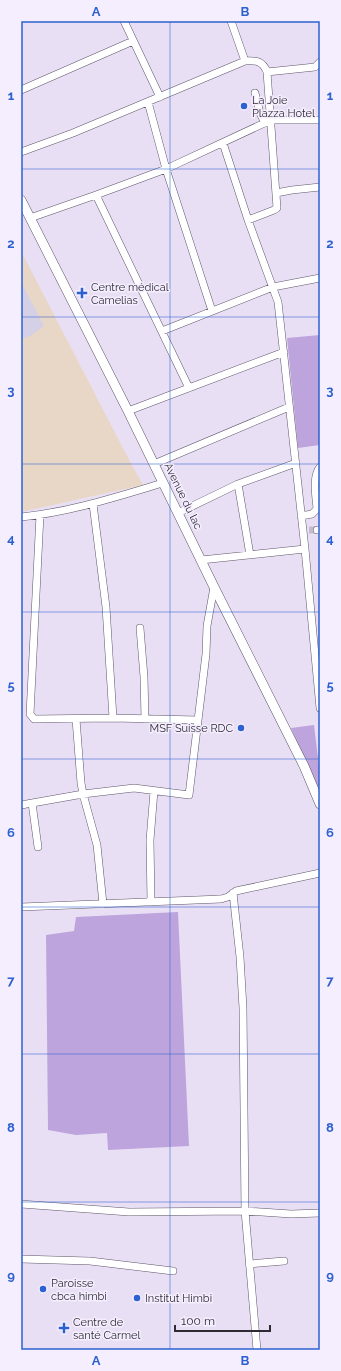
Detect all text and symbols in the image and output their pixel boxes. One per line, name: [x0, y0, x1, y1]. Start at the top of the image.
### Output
text: A: [92, 4, 101, 19]
text: B: [241, 4, 250, 19]
text: 1: [8, 88, 15, 103]
text: 1: [327, 88, 334, 103]
place label: La Joie Plazza Hotel: [252, 94, 315, 120]
marker: La Joie Plazza Hotel: [239, 101, 249, 111]
text: 2: [7, 236, 15, 251]
text: 2: [326, 236, 334, 251]
place label: Centre médical Camelias: [91, 281, 169, 307]
marker: Centre médical Camelias: [76, 287, 88, 299]
text: 3: [7, 383, 15, 398]
text: 3: [326, 383, 334, 398]
street label: Avenue du lac: [161, 461, 205, 531]
text: 4: [7, 531, 15, 546]
text: 4: [326, 531, 334, 546]
text: 5: [7, 678, 15, 693]
text: 5: [326, 678, 334, 693]
place label: MSF Suisse RDC: [150, 722, 233, 735]
marker: MSF Suisse RDC: [236, 723, 246, 733]
text: 6: [7, 825, 15, 840]
text: 6: [326, 825, 334, 840]
text: 7: [7, 973, 15, 988]
text: 7: [326, 973, 334, 988]
text: 8: [7, 1120, 15, 1135]
text: 8: [326, 1120, 334, 1135]
text: 9: [7, 1268, 15, 1283]
text: 9: [326, 1268, 334, 1283]
place label: Paroisse cbca himbi: [51, 1277, 107, 1303]
marker: Paroisse cbca himbi: [38, 1284, 48, 1294]
place label: Institut Himbi: [145, 1292, 212, 1305]
marker: Institut Himbi: [132, 1293, 142, 1303]
scale bar: [175, 1307, 270, 1333]
text: 100 m: [181, 1314, 215, 1328]
place label: Centre de santé Carmel: [73, 1316, 140, 1342]
marker: Centre de santé Carmel: [58, 1322, 70, 1334]
text: A: [92, 1353, 101, 1368]
text: B: [241, 1353, 250, 1368]

